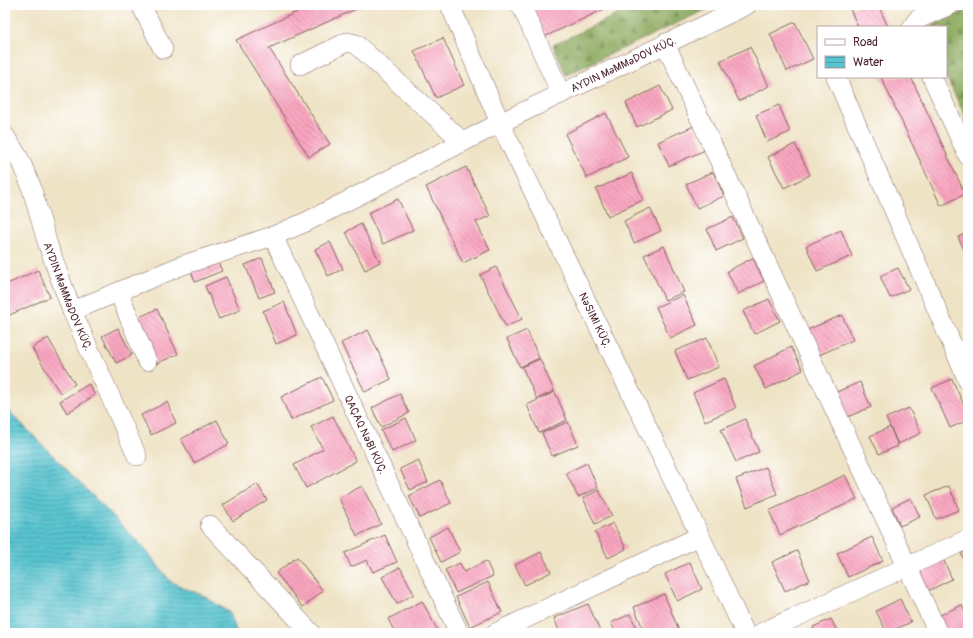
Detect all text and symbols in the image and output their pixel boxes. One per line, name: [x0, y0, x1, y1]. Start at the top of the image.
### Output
legend: [817, 26, 947, 78]
street label: AYDIN MƏMMƏDOV KÜÇ.: [568, 33, 678, 95]
text: Road: [853, 35, 878, 50]
text: Water: [853, 55, 884, 70]
street label: AYDIN MƏMMƏDOV KÜÇ.: [41, 240, 95, 352]
street label: NƏSIMI KÜÇ.: [577, 290, 614, 350]
street label: QAÇAQ NƏBI KÜÇ.: [342, 393, 390, 476]

